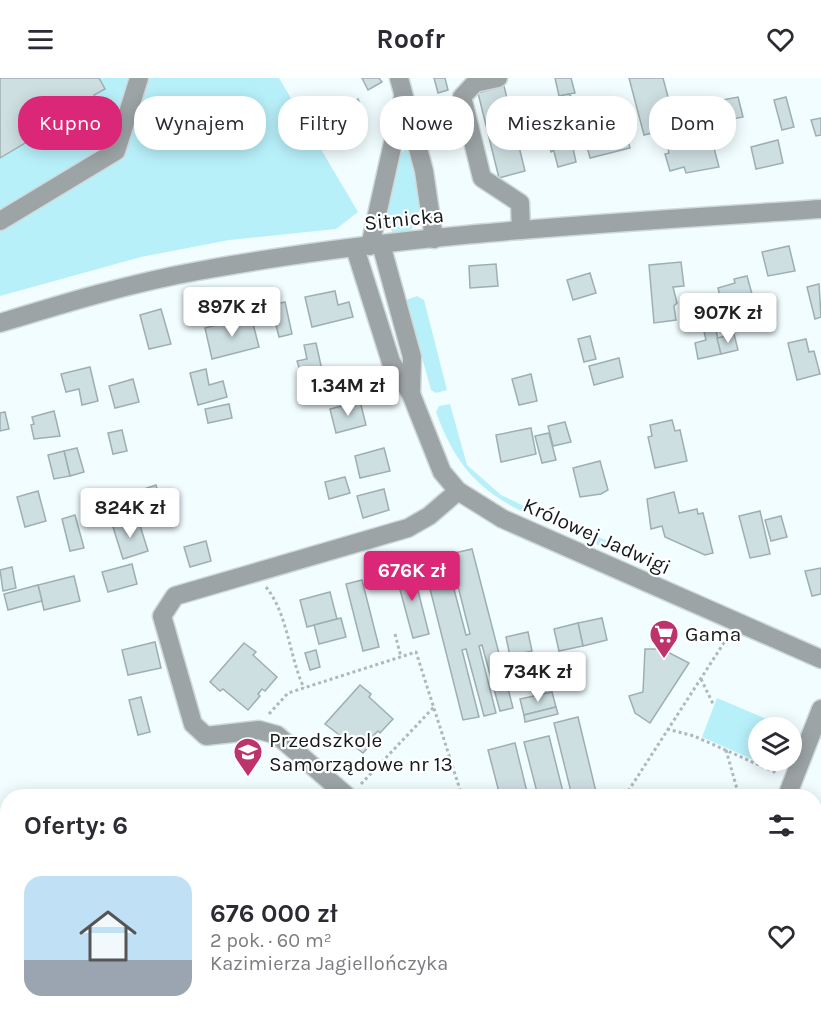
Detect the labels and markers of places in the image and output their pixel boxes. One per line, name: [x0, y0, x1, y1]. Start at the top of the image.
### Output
pin: 897K zł: [177, 287, 287, 338]
pin: 907K zł: [673, 293, 783, 344]
pin: 1.34M zł: [286, 366, 410, 417]
pin: 824K zł: [75, 488, 185, 539]
pin: 676K zł: [357, 551, 467, 602]
supermarket icon: Gama: [648, 618, 680, 660]
place label: Gama: [685, 622, 741, 646]
pin: 734K zł: [483, 652, 593, 703]
place label: Przedszkole Samorządowe nr 13: [269, 728, 453, 776]
school or university icon: Przedszkole Samorządowe nr 13: [232, 736, 264, 778]

